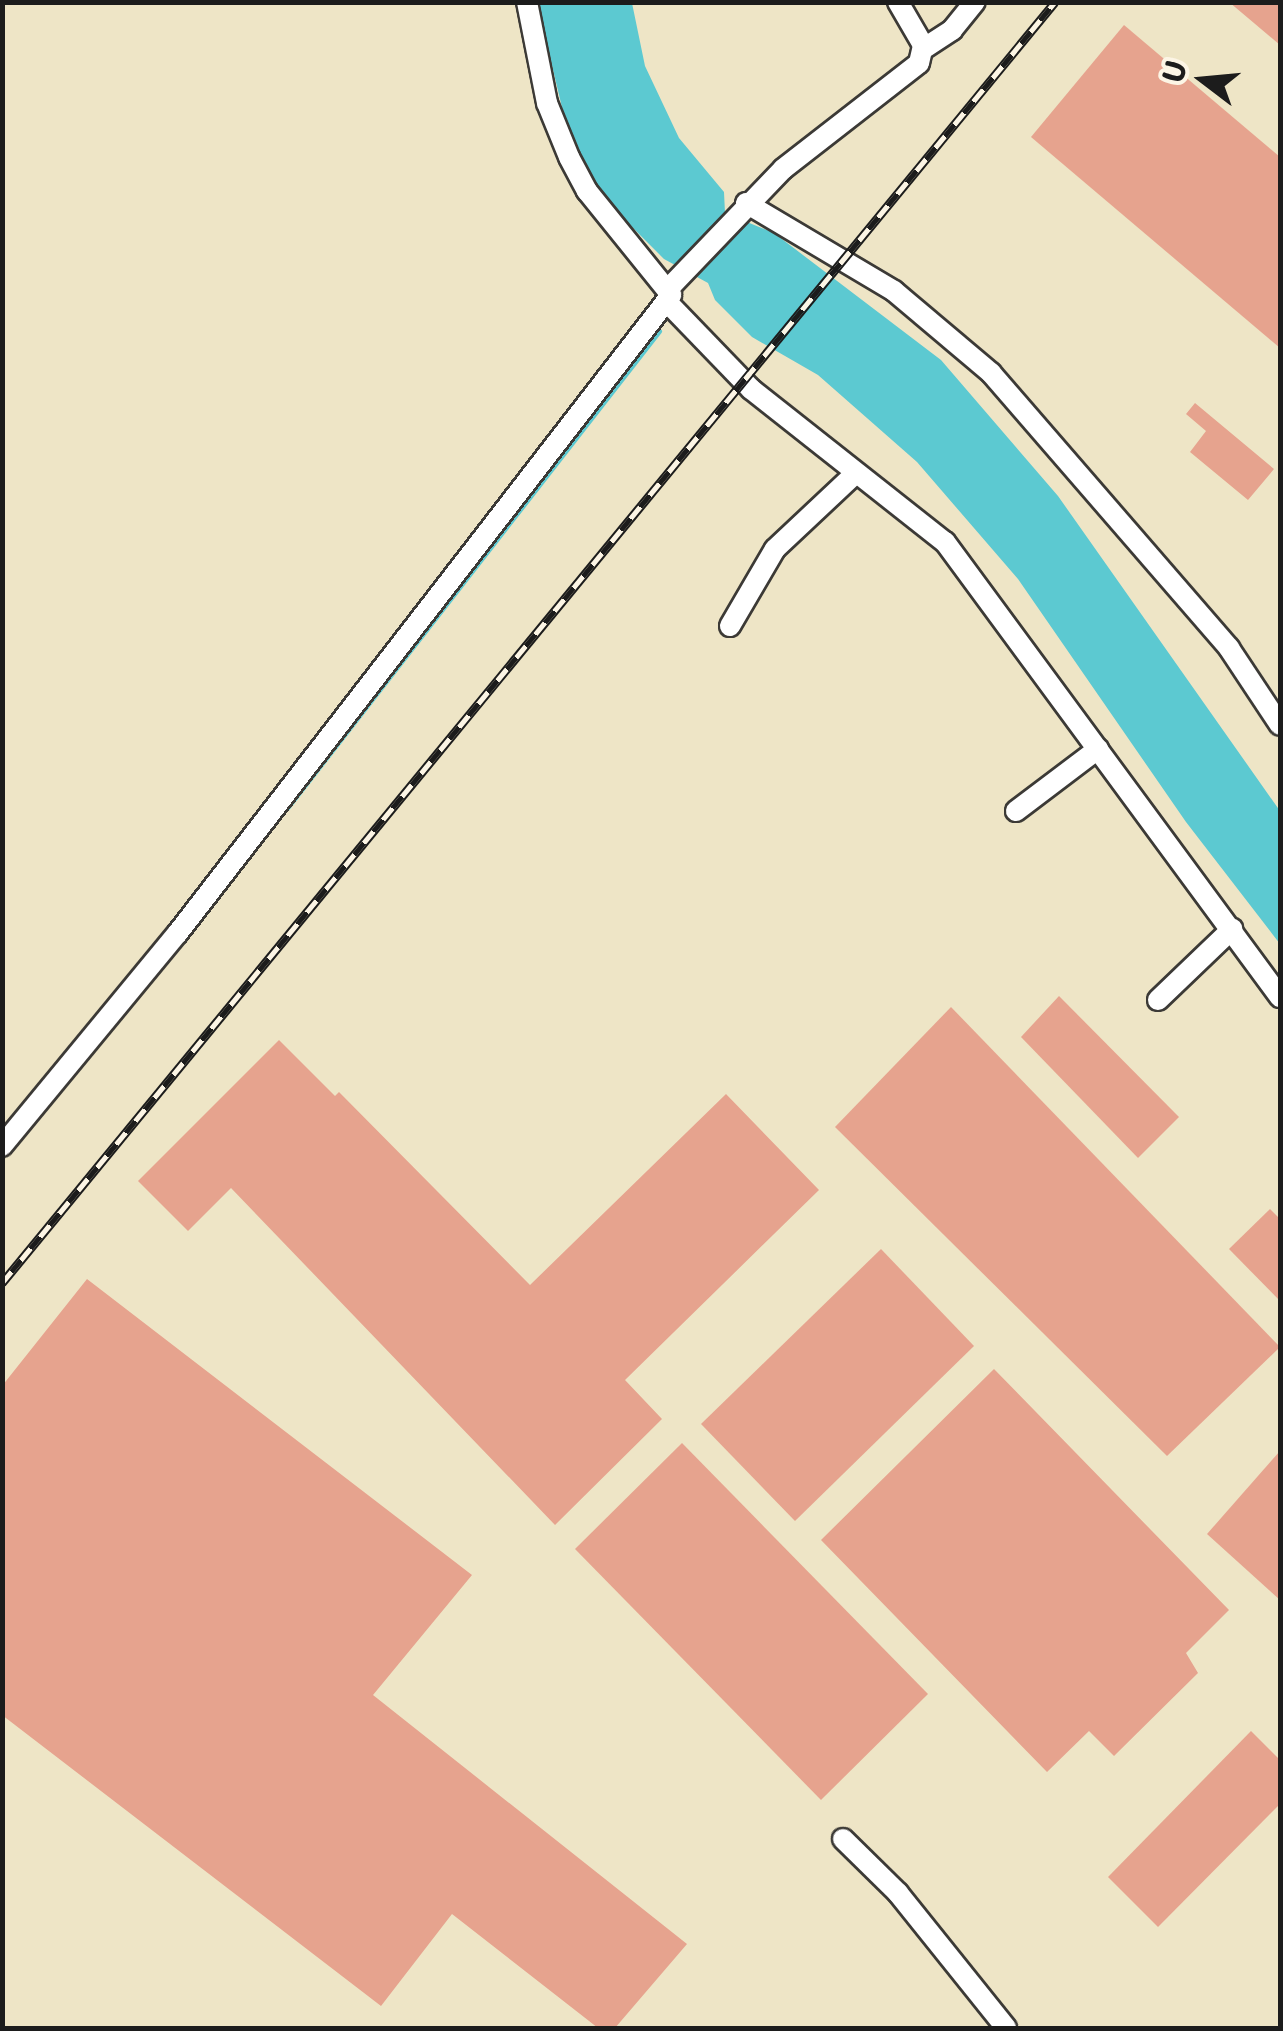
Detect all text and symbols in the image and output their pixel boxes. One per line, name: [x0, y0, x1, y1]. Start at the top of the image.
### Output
north arrow: [1153, 30, 1253, 130]
text: U: [1150, 55, 1197, 88]

